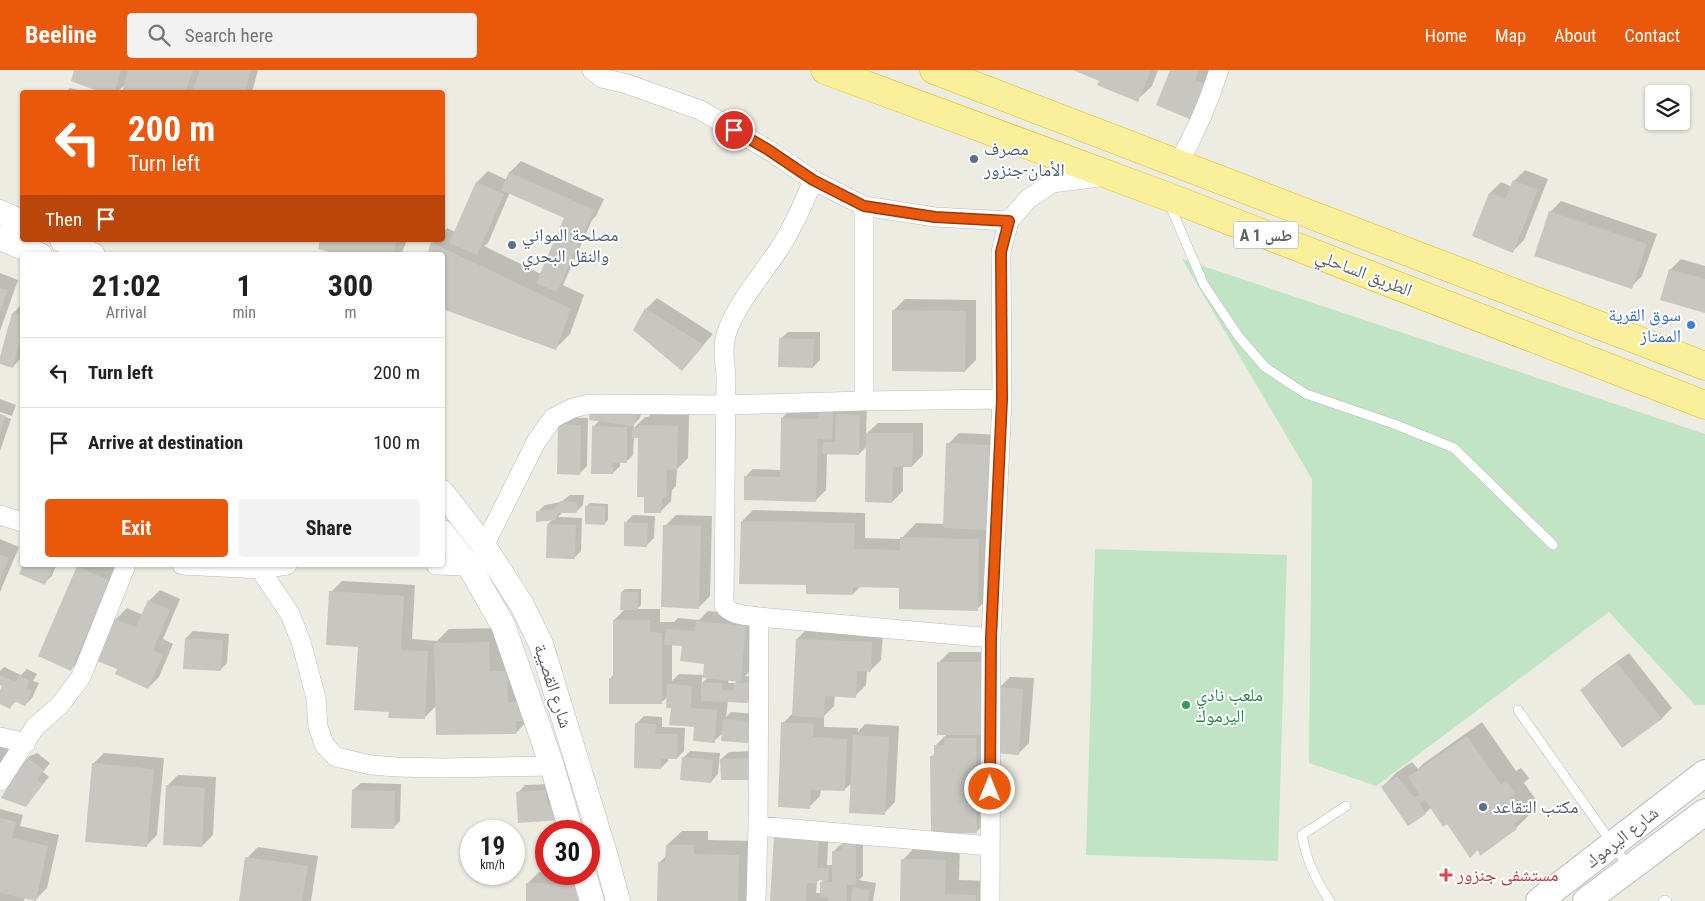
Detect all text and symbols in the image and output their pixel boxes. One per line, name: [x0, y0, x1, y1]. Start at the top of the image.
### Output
search box: [127, 13, 477, 58]
text: Beeline: [25, 21, 97, 49]
icon: search: [145, 21, 173, 49]
text: Search here: [185, 24, 273, 47]
text: Home: [1425, 25, 1467, 46]
text: Map: [1495, 25, 1526, 46]
text: About: [1554, 25, 1596, 46]
text: Contact: [1624, 25, 1680, 46]
map controls: [1645, 85, 1690, 130]
button: layers: [1645, 85, 1690, 130]
text: 200 m: [128, 109, 215, 150]
pin: [713, 109, 755, 151]
icon: left: [45, 110, 110, 175]
icon: arrive: [720, 116, 748, 144]
place label: مصرف الأمان-جنزور: [983, 138, 1065, 181]
text: Turn left: [128, 151, 200, 176]
marker: مصرف الأمان-جنزور: [968, 153, 980, 165]
icon: arrive: [92, 205, 120, 233]
text: Then: [45, 208, 82, 231]
road number: A 1 طس: [1234, 222, 1298, 248]
place label: مصلحة المواني والنقل البحري: [522, 224, 618, 271]
marker: مصلحة المواني والنقل البحري: [506, 239, 518, 251]
street label: الطريق الساحلي: [1311, 245, 1415, 305]
text: 21:02: [92, 268, 161, 303]
text: 1: [237, 268, 252, 303]
text: 300: [328, 268, 373, 303]
text: Arrival: [106, 303, 147, 322]
text: min: [232, 303, 256, 322]
text: m: [344, 303, 356, 322]
place label: سوق القرية الممتاز: [1608, 304, 1681, 346]
marker: سوق القرية الممتاز: [1685, 319, 1697, 331]
icon: left: [45, 359, 73, 387]
text: Turn left: [88, 361, 153, 384]
text: 200 m: [373, 361, 420, 384]
icon: arrive: [45, 429, 73, 457]
text: Arrive at destination: [88, 431, 243, 454]
text: 100 m: [373, 431, 420, 454]
button: Exit: [45, 499, 228, 557]
button: Share: [238, 499, 420, 557]
street label: شارع القصيبة: [529, 641, 577, 731]
place label: ملعب نادي اليرموك: [1196, 684, 1263, 726]
marker: ملعب نادي اليرموك: [1180, 699, 1192, 711]
position arrow: [963, 762, 1015, 814]
place label: مكتب التقاعد: [1493, 796, 1579, 818]
marker: مكتب التقاعد: [1477, 801, 1489, 813]
street label: شارع اليرموك: [1581, 802, 1663, 872]
speed limit sign: 30: [535, 820, 600, 885]
text: 19: [480, 832, 505, 861]
text: km/h: [480, 858, 505, 872]
place label: مستشفى جنزور: [1456, 864, 1558, 886]
marker: مستشفى جنزور: [1439, 868, 1453, 882]

